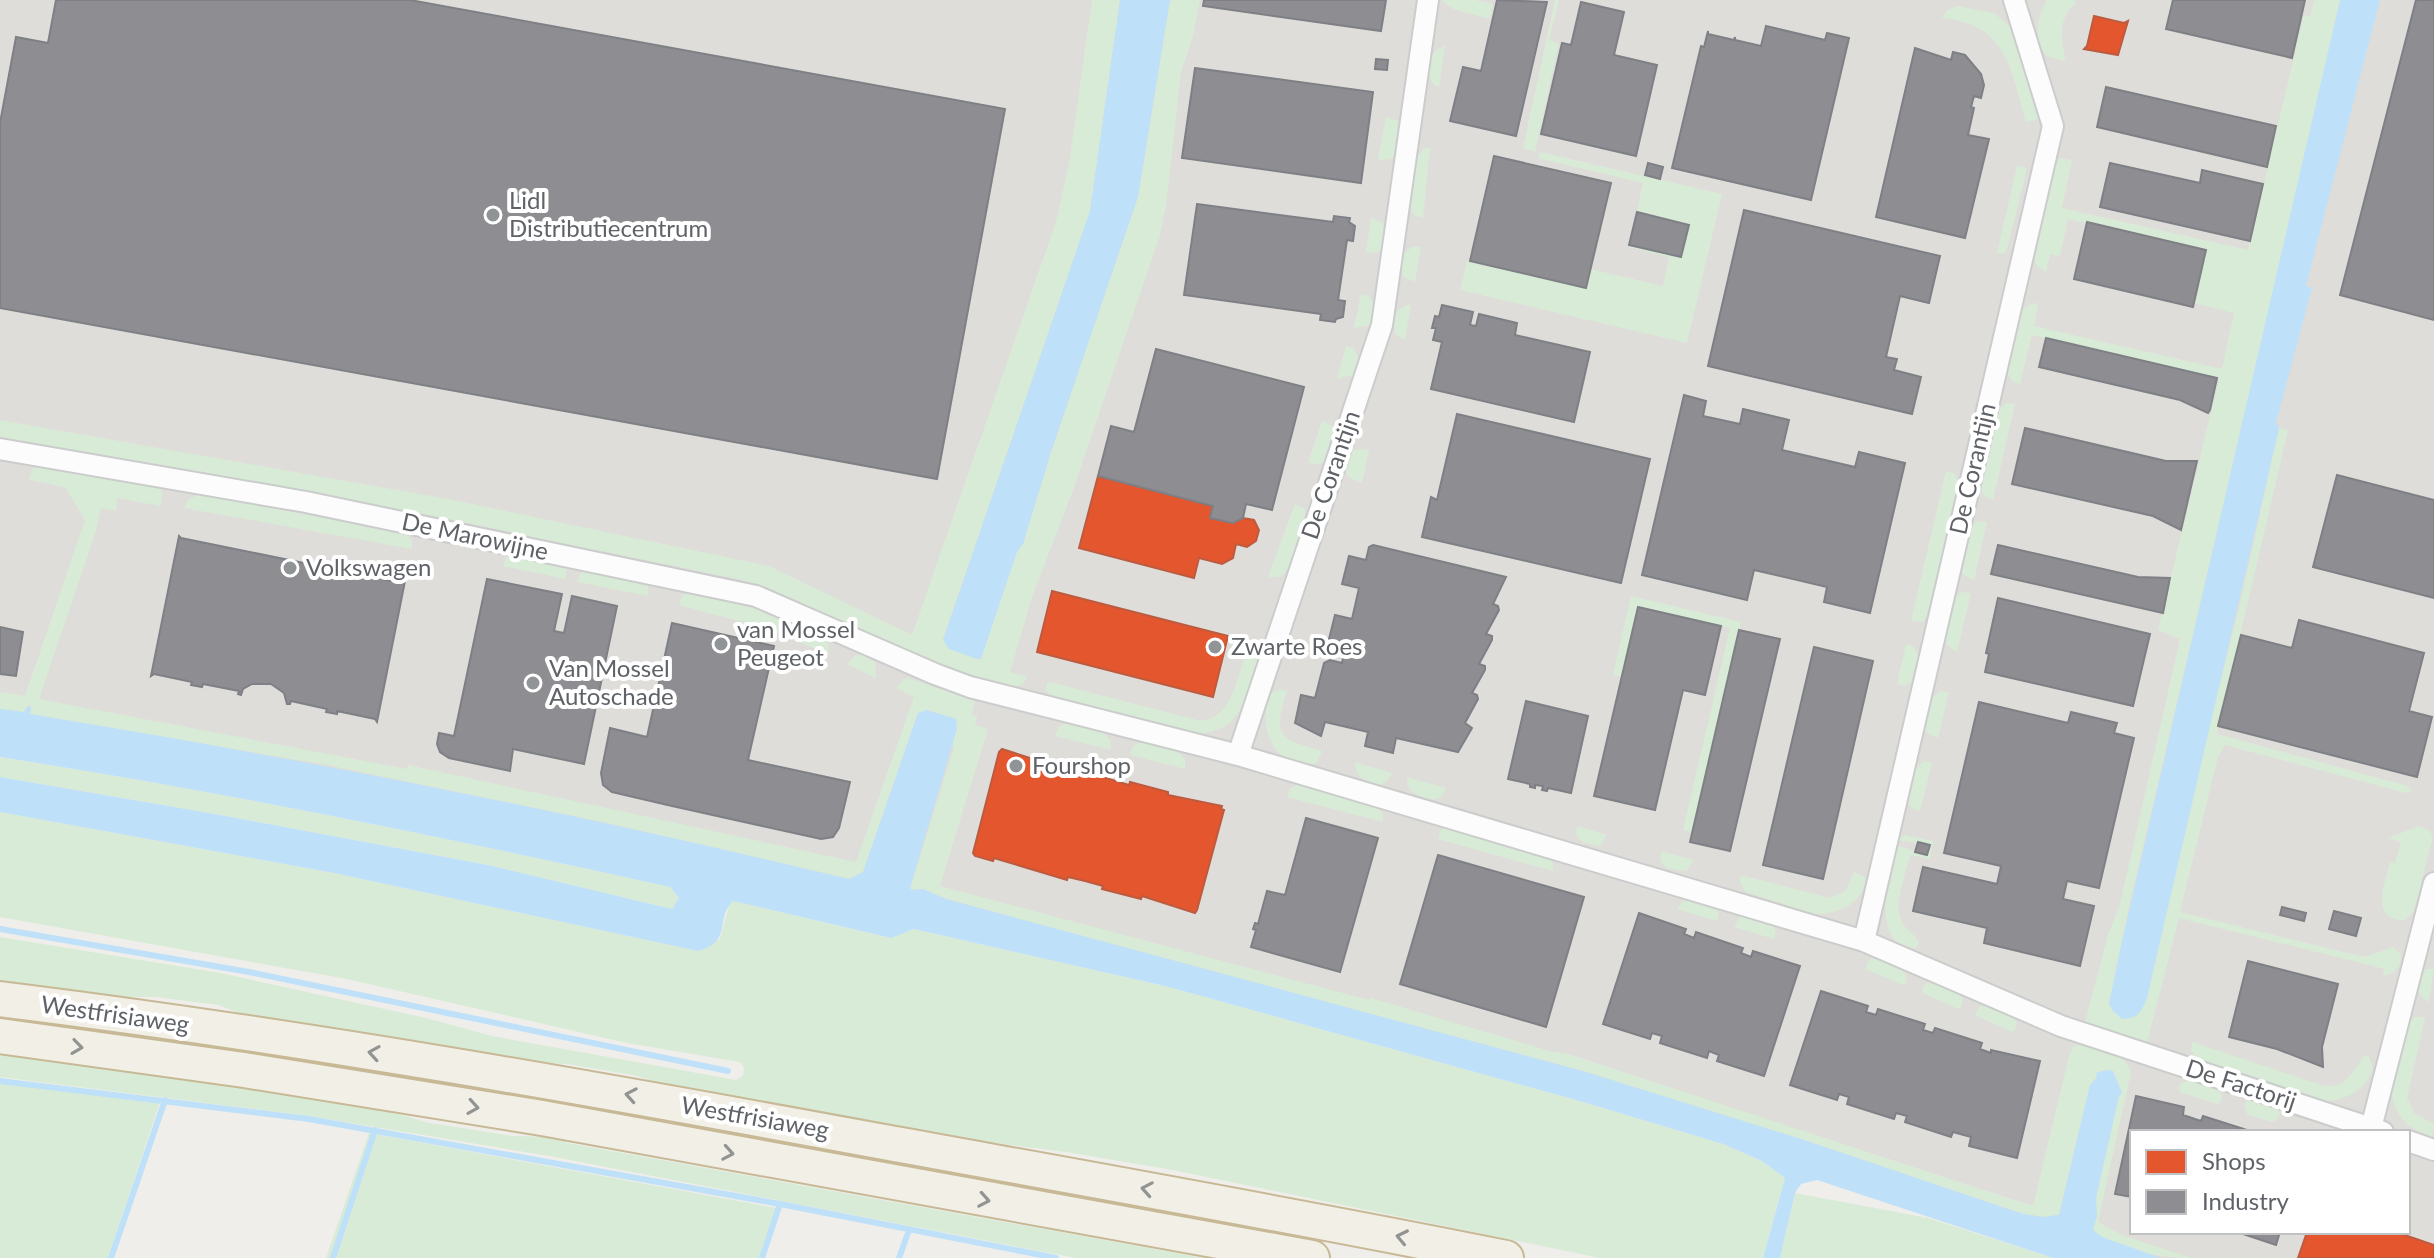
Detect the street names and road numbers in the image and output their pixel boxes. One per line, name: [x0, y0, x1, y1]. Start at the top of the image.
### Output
street label: De Corantijn: [1942, 400, 2001, 537]
street label: De Corantijn: [1294, 406, 1365, 543]
street label: De Marowijne: [399, 506, 551, 565]
street label: Westfrisiaweg: [39, 989, 191, 1038]
street label: De Factorij: [2182, 1052, 2300, 1115]
street label: Westfrisiaweg: [679, 1089, 831, 1144]

